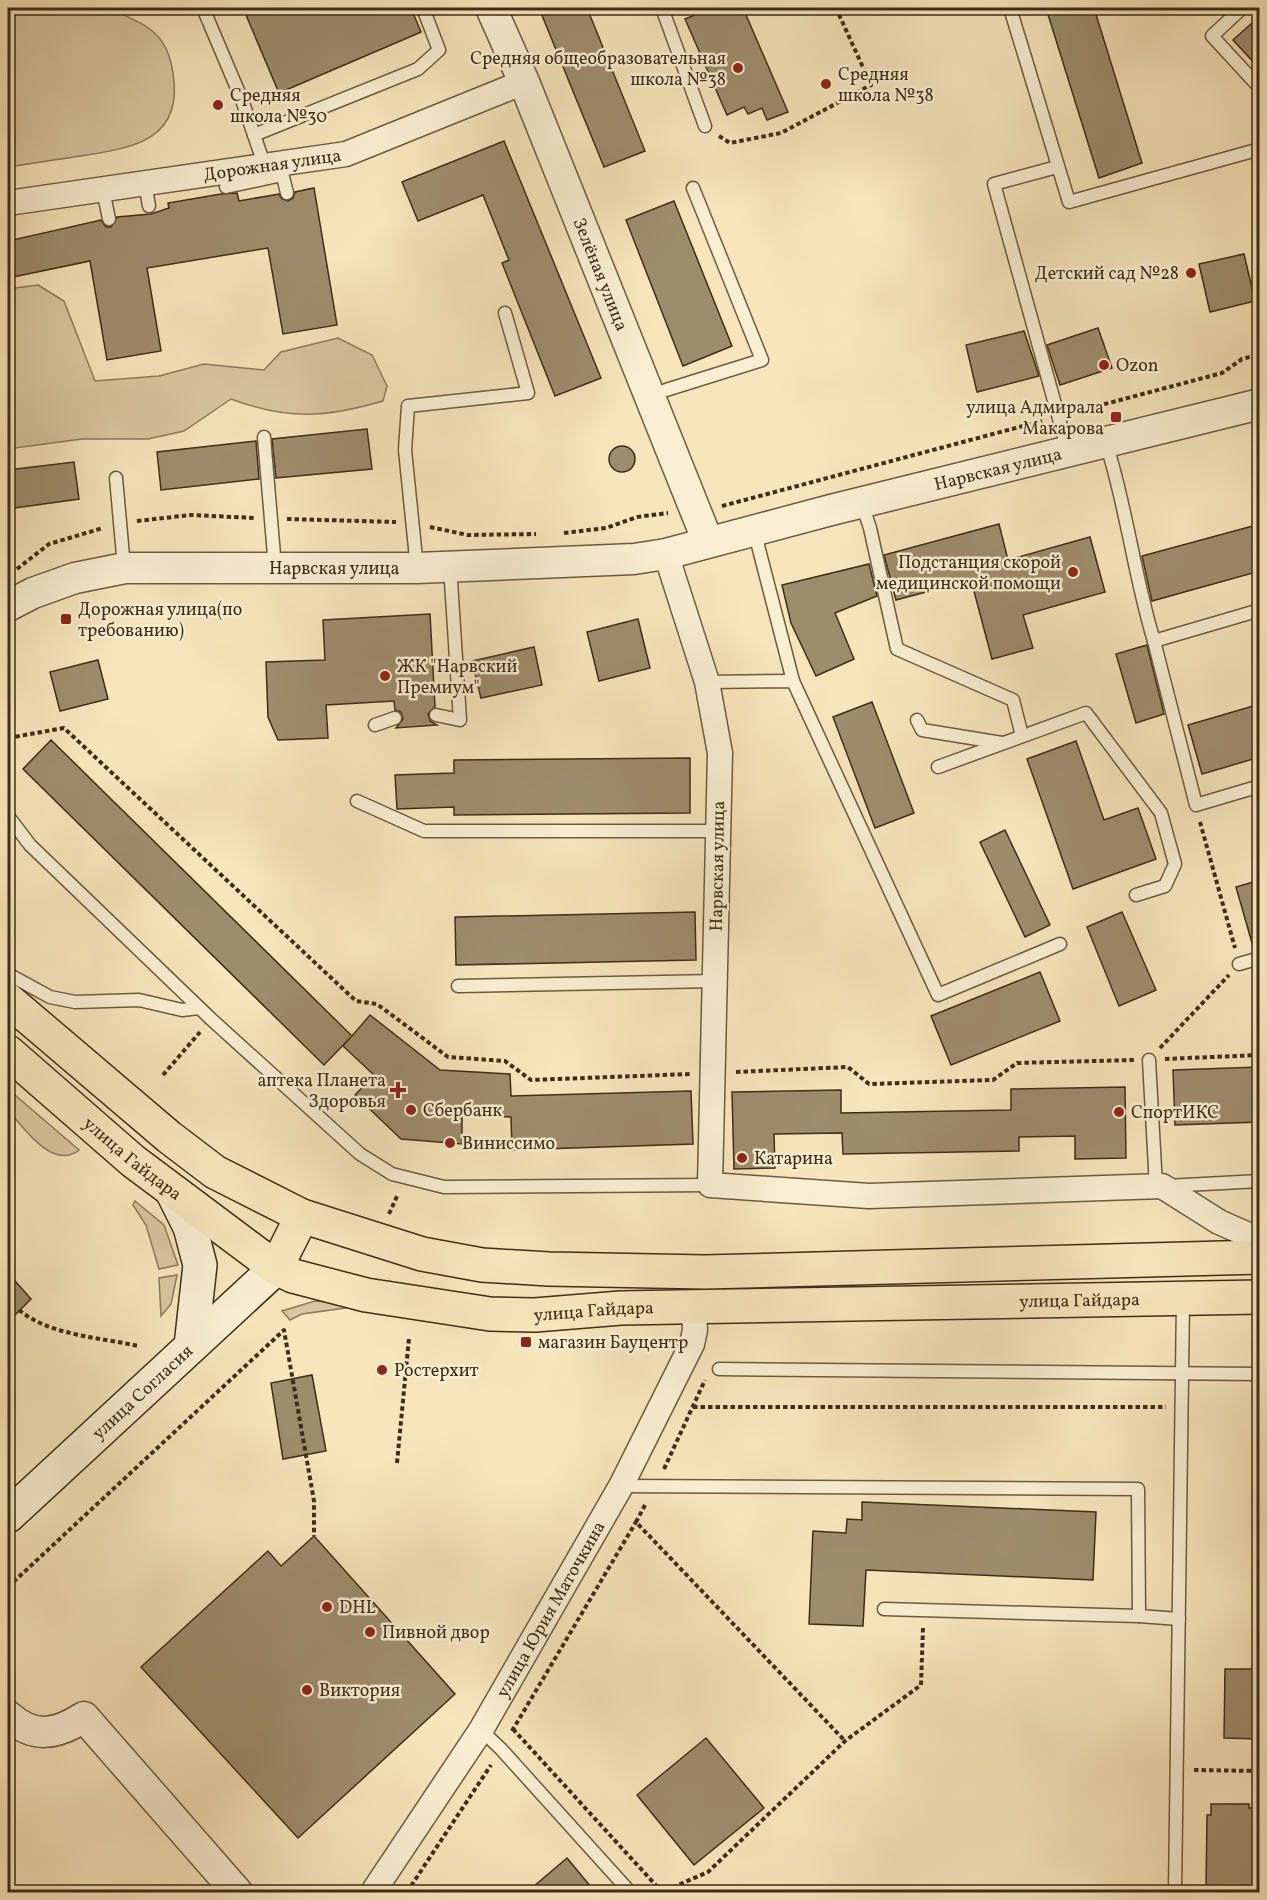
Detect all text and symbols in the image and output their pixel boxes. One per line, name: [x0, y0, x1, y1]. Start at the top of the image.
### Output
place label: Средняя общеобразовательная школа №38: [470, 47, 726, 93]
marker: Средняя общеобразовательная школа №38: [731, 61, 745, 75]
place label: Средняя школа №38: [838, 63, 934, 109]
marker: Средняя школа №38: [819, 77, 833, 91]
place label: Средняя школа №30: [230, 84, 327, 130]
marker: Средняя школа №30: [211, 98, 225, 112]
street label: Дорожная улица: [202, 144, 343, 189]
street label: Зелёная улица: [566, 215, 633, 335]
place label: Детский сад №28: [1035, 262, 1179, 287]
marker: Детский сад №28: [1184, 266, 1198, 280]
place label: Ozon: [1116, 354, 1159, 379]
marker: Ozon: [1097, 358, 1111, 372]
place label: улица Адмирала Макарова: [966, 396, 1104, 442]
marker: улица Адмирала Макарова: [1109, 410, 1123, 424]
street label: Нарвская улица: [932, 442, 1065, 498]
place label: Подстанция скорой медицинской помощи: [876, 551, 1061, 597]
street label: Нарвская улица: [269, 557, 400, 582]
marker: Подстанция скорой медицинской помощи: [1066, 565, 1080, 579]
place label: Дорожная улица(по требованию): [78, 598, 242, 644]
marker: Дорожная улица(по требованию): [59, 612, 73, 626]
place label: ЖК "Нарвский Премиум": [397, 655, 517, 701]
marker: ЖК "Нарвский Премиум": [378, 669, 392, 683]
street label: Нарвская улица: [705, 800, 732, 932]
place label: аптека Планета Здоровья: [257, 1069, 386, 1115]
marker: аптека Планета Здоровья: [391, 1083, 405, 1097]
place label: Сбербанк: [423, 1099, 503, 1124]
place label: СпортИКС: [1131, 1101, 1219, 1126]
marker: Сбербанк: [404, 1103, 418, 1117]
marker: СпортИКС: [1112, 1105, 1126, 1119]
street label: улица Гайдара: [77, 1112, 186, 1207]
place label: Виниссимо: [462, 1132, 555, 1157]
marker: Виниссимо: [443, 1136, 457, 1150]
place label: Катарина: [754, 1147, 833, 1172]
marker: Катарина: [735, 1151, 749, 1165]
street label: улица Гайдара: [1019, 1288, 1140, 1315]
street label: улица Гайдара: [533, 1296, 654, 1329]
place label: магазин Бауцентр: [538, 1331, 688, 1356]
marker: магазин Бауцентр: [519, 1335, 533, 1349]
street label: улица Согласия: [87, 1340, 199, 1446]
place label: Ростерхит: [394, 1359, 479, 1384]
marker: Ростерхит: [375, 1363, 389, 1377]
street label: улица Юрия Маточкина: [491, 1517, 612, 1703]
place label: DHL: [339, 1596, 376, 1621]
marker: DHL: [320, 1600, 334, 1614]
place label: Пивной двор: [382, 1621, 490, 1646]
marker: Пивной двор: [363, 1625, 377, 1639]
place label: Виктория: [319, 1679, 400, 1704]
marker: Виктория: [300, 1683, 314, 1697]

